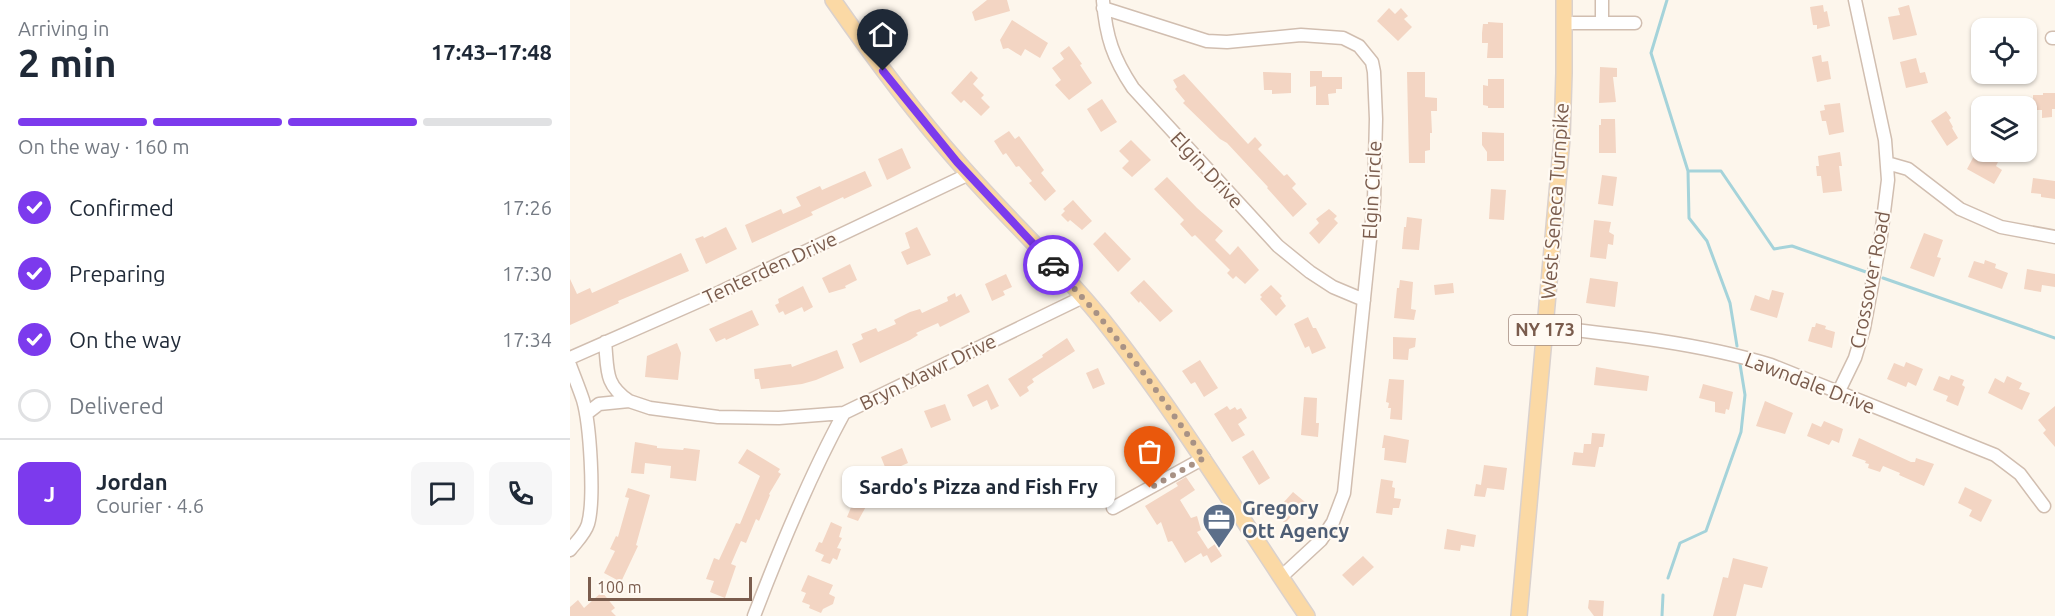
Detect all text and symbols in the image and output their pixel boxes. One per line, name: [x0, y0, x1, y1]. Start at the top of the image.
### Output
pin: [857, 9, 908, 71]
text: Arriving in: [18, 17, 109, 40]
icon: home: [866, 18, 899, 51]
map controls: [1971, 18, 2037, 162]
button: locate: [1971, 18, 2037, 84]
text: 17:43–17:48: [431, 39, 552, 64]
text: 2 min: [18, 41, 117, 84]
button: layers: [1971, 96, 2037, 162]
street label: West Seneca Turnpike: [1536, 102, 1573, 300]
street label: Elgin Drive: [1166, 127, 1249, 213]
text: On the way · 160 m: [18, 135, 190, 158]
street label: Elgin Circle: [1357, 140, 1386, 240]
icon: check: [18, 191, 51, 224]
text: Confirmed: [69, 195, 174, 220]
text: 17:26: [502, 196, 552, 219]
street label: Crossover Road: [1845, 209, 1894, 351]
street label: Tenterden Drive: [699, 226, 840, 309]
courier: [1023, 235, 1083, 295]
icon: car: [1037, 249, 1070, 282]
icon: check: [18, 257, 51, 290]
text: Preparing: [69, 261, 166, 286]
text: 17:30: [502, 262, 552, 285]
road number: NY 173: [1509, 315, 1581, 345]
icon: check: [18, 323, 51, 356]
text: On the way: [69, 327, 181, 352]
text: 17:34: [502, 328, 552, 351]
street label: Bryn Mawr Drive: [856, 329, 1000, 415]
street label: Lawndale Drive: [1742, 347, 1878, 418]
text: Delivered: [69, 393, 164, 418]
pin: [1124, 426, 1175, 488]
icon: bag: [1133, 435, 1166, 468]
button: chat: [411, 462, 474, 525]
button: phone: [489, 462, 552, 525]
callout: Sardo's Pizza and Fish Fry: [841, 467, 1114, 509]
text: Jordan: [96, 469, 168, 494]
text: Sardo's Pizza and Fish Fry: [859, 475, 1098, 498]
text: J: [44, 481, 55, 506]
text: Courier · 4.6: [96, 494, 204, 517]
place label: Gregory Ott Agency: [1242, 496, 1350, 542]
office icon: Gregory Ott Agency: [1201, 502, 1237, 549]
scale bar: [588, 574, 752, 602]
text: 100 m: [597, 578, 642, 596]

